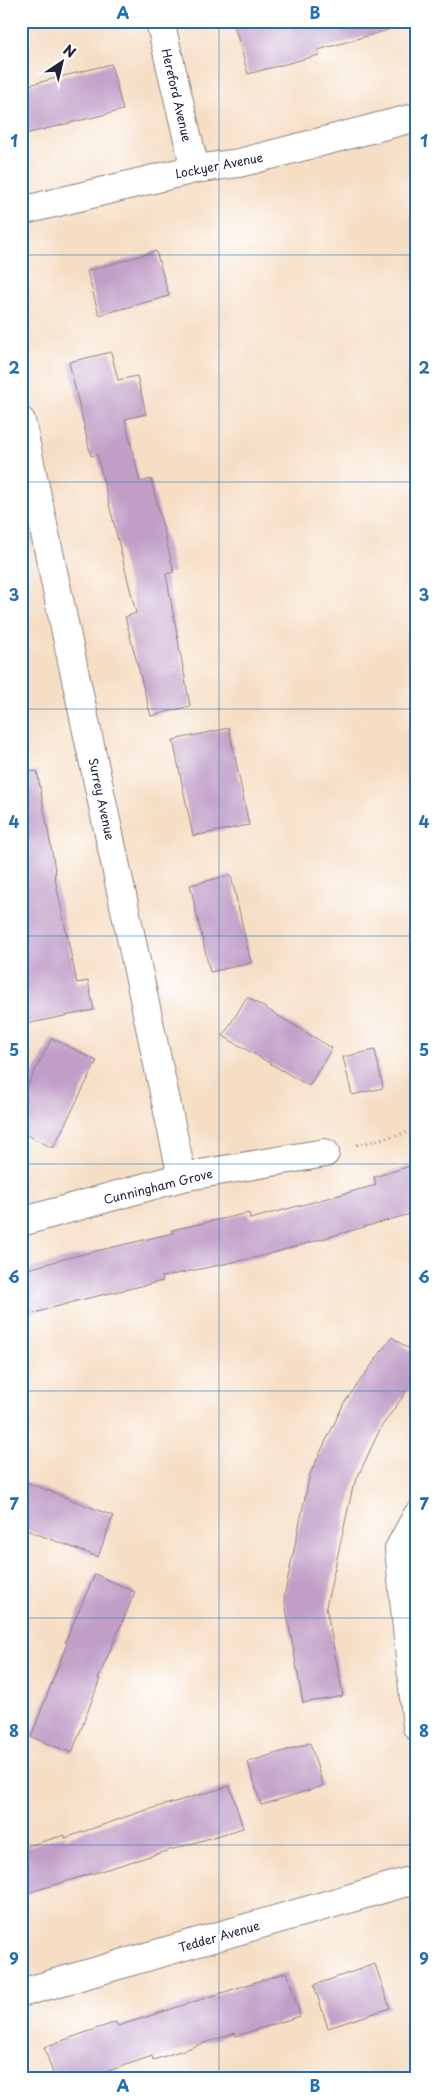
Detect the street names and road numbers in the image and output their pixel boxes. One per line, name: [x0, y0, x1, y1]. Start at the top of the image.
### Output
street label: Hereford Avenue: [158, 47, 197, 144]
street label: Lockyer Avenue: [173, 148, 265, 182]
street label: Surrey Avenue: [85, 756, 120, 842]
street label: Cunningham Grove: [102, 1164, 214, 1208]
street label: Tedder Avenue: [176, 1916, 262, 1956]

